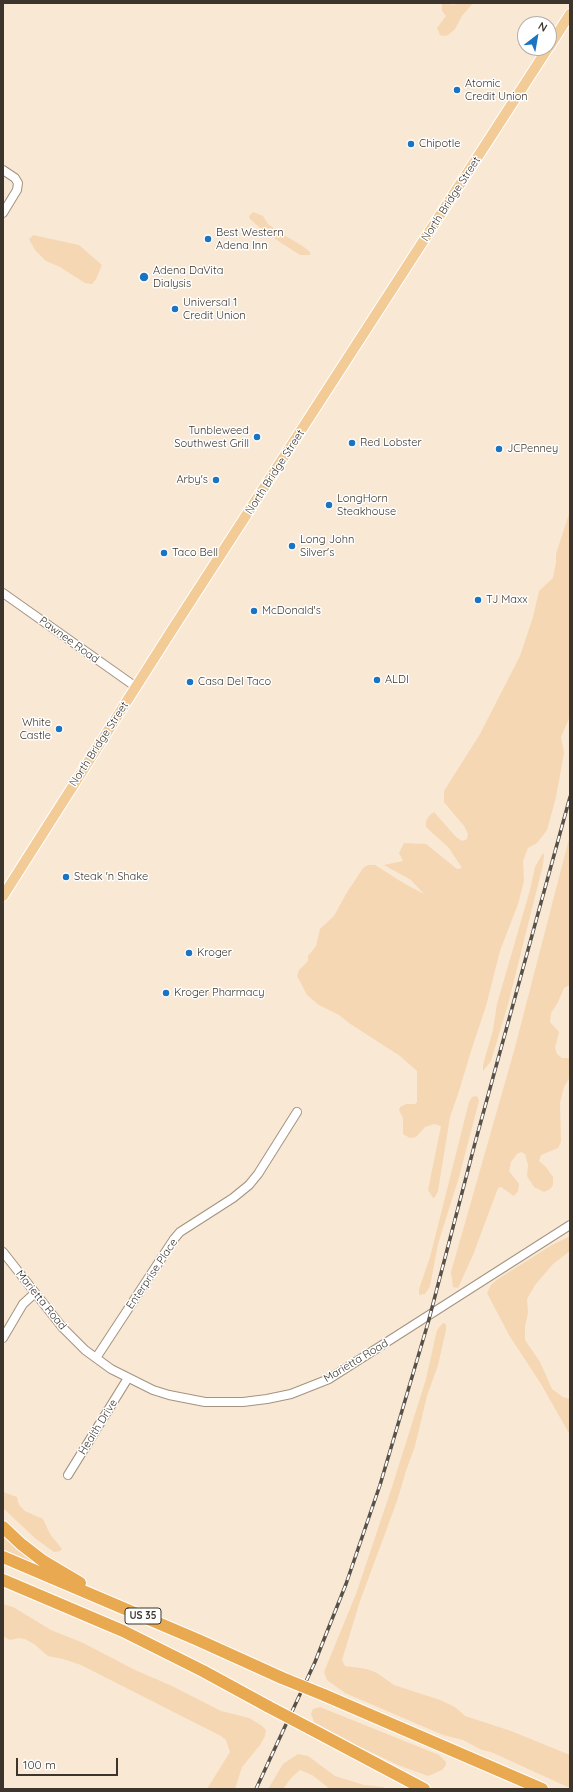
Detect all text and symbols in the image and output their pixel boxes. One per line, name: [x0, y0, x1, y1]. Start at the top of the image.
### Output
north arrow: [517, 16, 557, 56]
text: N: [536, 18, 550, 35]
place label: Atomic Credit Union: [465, 77, 528, 103]
marker: Atomic Credit Union: [452, 85, 462, 95]
place label: Chipotle: [419, 137, 460, 151]
marker: Chipotle: [406, 139, 416, 149]
street label: North Bridge Street: [419, 154, 483, 244]
place label: Best Western Adena Inn: [216, 226, 284, 252]
marker: Best Western Adena Inn: [203, 234, 213, 244]
place label: Adena DaVita Dialysis: [153, 264, 223, 290]
marker: Adena DaVita Dialysis: [138, 271, 150, 283]
place label: Universal 1 Credit Union: [183, 296, 246, 322]
marker: Universal 1 Credit Union: [170, 304, 180, 314]
place label: Tunbleweed Southwest Grill: [174, 424, 249, 450]
street label: North Bridge Street: [243, 427, 307, 517]
marker: Tunbleweed Southwest Grill: [252, 432, 262, 442]
place label: Red Lobster: [360, 436, 422, 450]
marker: Red Lobster: [347, 438, 357, 448]
place label: JCPenney: [507, 442, 558, 456]
marker: JCPenney: [494, 444, 504, 454]
place label: Arby's: [176, 473, 208, 487]
marker: Arby's: [211, 475, 221, 485]
place label: LongHorn Steakhouse: [337, 492, 396, 518]
marker: LongHorn Steakhouse: [324, 500, 334, 510]
place label: Long John Silver's: [300, 533, 354, 559]
marker: Long John Silver's: [287, 541, 297, 551]
place label: Taco Bell: [172, 546, 218, 560]
marker: Taco Bell: [159, 548, 169, 558]
place label: TJ Maxx: [486, 593, 528, 607]
marker: TJ Maxx: [473, 595, 483, 605]
place label: McDonald's: [262, 604, 321, 618]
marker: McDonald's: [249, 606, 259, 616]
street label: Pawnee Road: [37, 614, 101, 666]
place label: ALDI: [385, 673, 409, 687]
place label: Casa Del Taco: [198, 675, 271, 689]
marker: ALDI: [372, 675, 382, 685]
marker: Casa Del Taco: [185, 677, 195, 687]
street label: North Bridge Street: [67, 699, 131, 789]
place label: White Castle: [20, 716, 51, 742]
marker: White Castle: [54, 724, 64, 734]
place label: Steak 'n Shake: [74, 870, 148, 884]
marker: Steak 'n Shake: [61, 872, 71, 882]
place label: Kroger: [197, 946, 232, 960]
marker: Kroger: [184, 948, 194, 958]
place label: Kroger Pharmacy: [174, 986, 264, 1000]
marker: Kroger Pharmacy: [161, 988, 171, 998]
street label: Enterprise Place: [124, 1236, 180, 1312]
street label: Marietta Road: [13, 1267, 69, 1333]
street label: Marietta Road: [321, 1337, 391, 1385]
street label: Health Drive: [76, 1397, 120, 1457]
road number: US 35: [125, 1608, 161, 1624]
scale bar: [18, 1750, 120, 1776]
text: 100 m: [23, 1757, 56, 1772]

